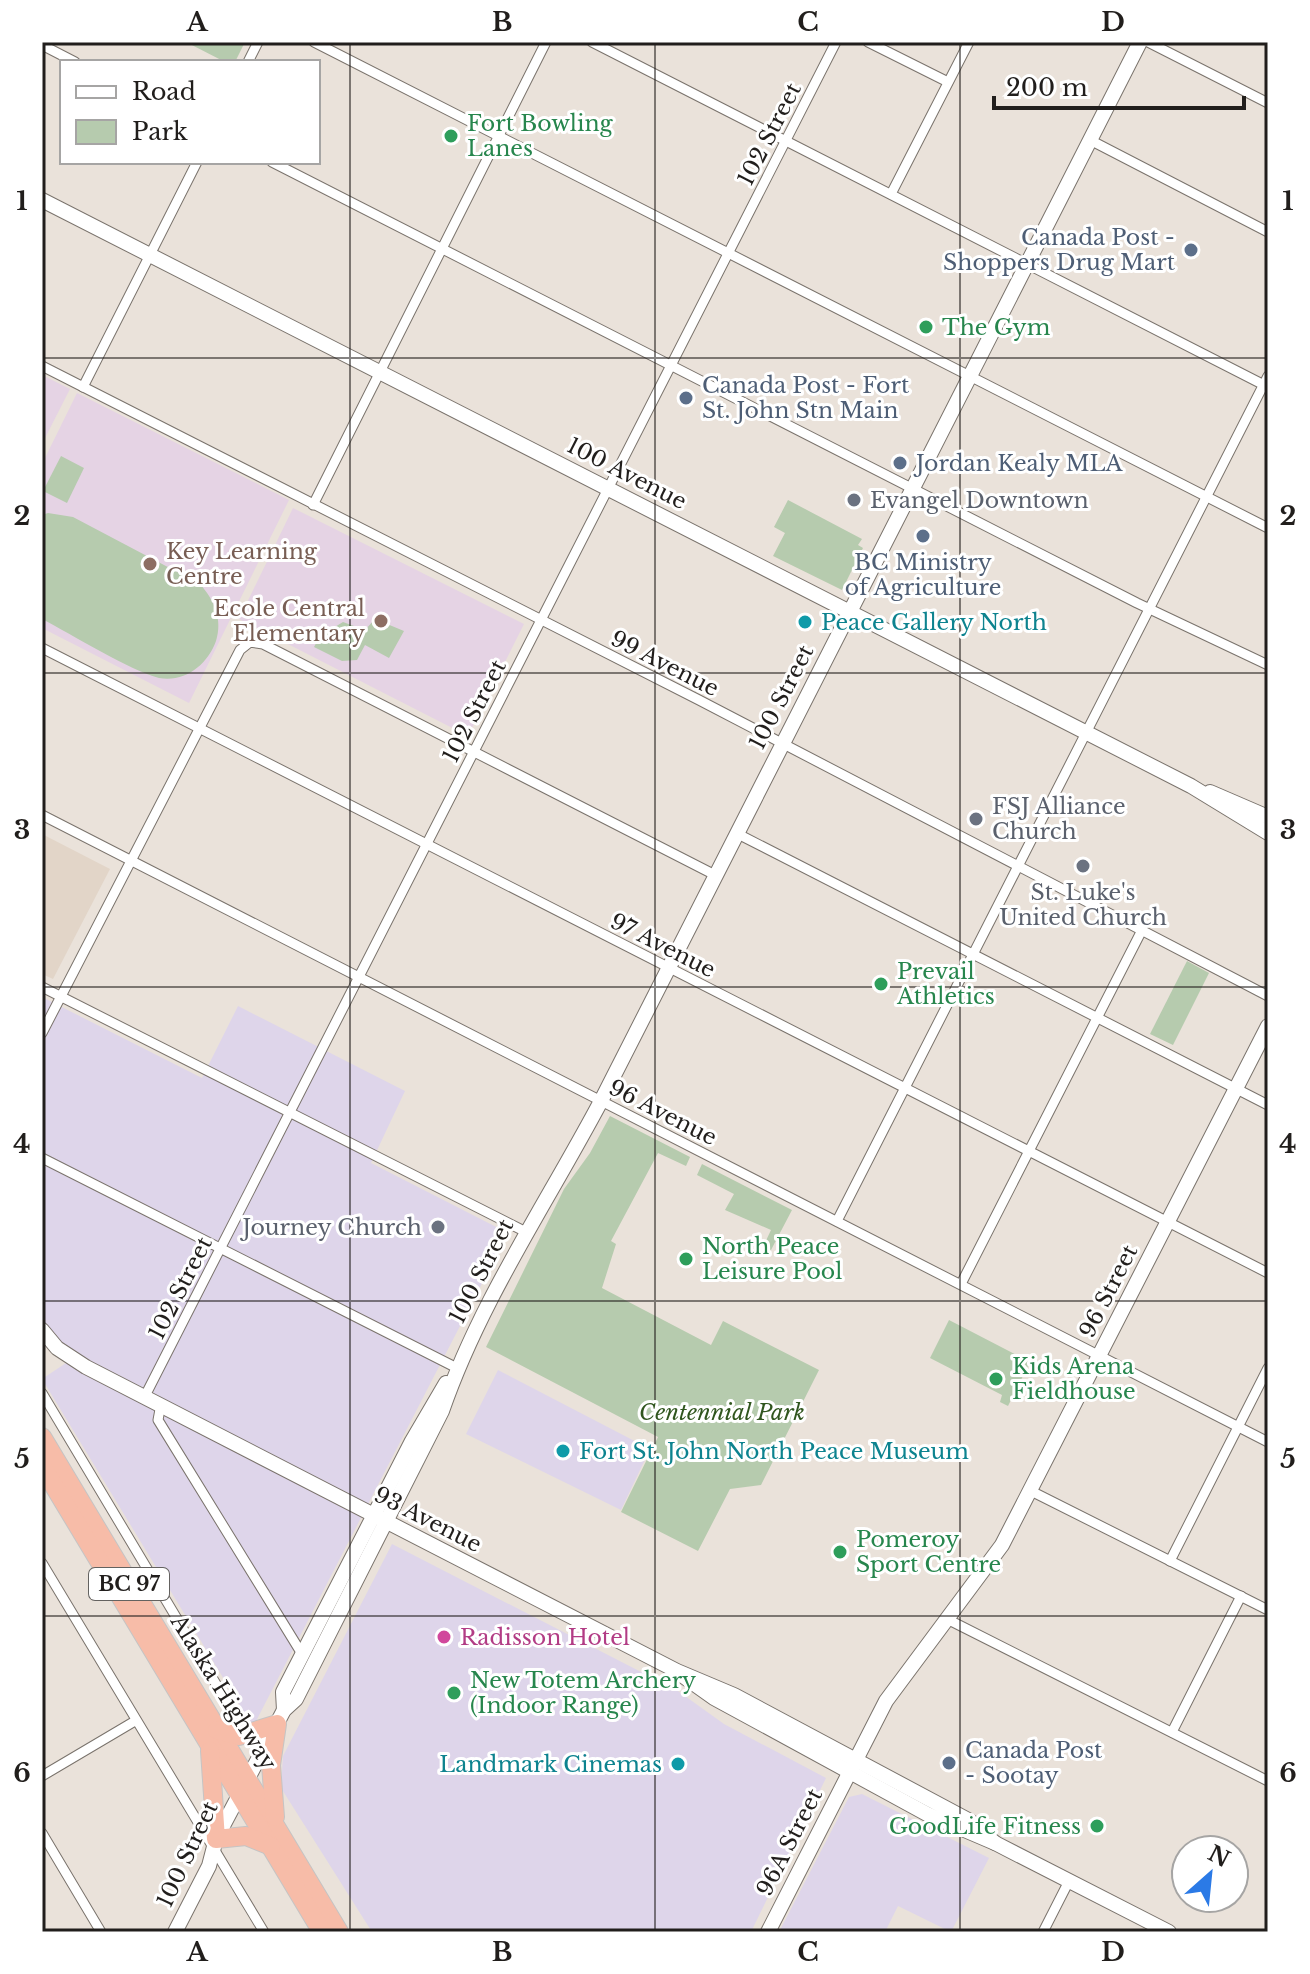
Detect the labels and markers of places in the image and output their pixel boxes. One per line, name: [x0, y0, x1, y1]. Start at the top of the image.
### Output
place label: Fort Bowling Lanes: [467, 110, 614, 162]
marker: Fort Bowling Lanes: [442, 127, 460, 145]
place label: Canada Post - Shoppers Drug Mart: [943, 224, 1176, 276]
marker: Canada Post - Shoppers Drug Mart: [1182, 241, 1200, 259]
place label: The Gym: [942, 314, 1051, 341]
marker: The Gym: [917, 318, 935, 336]
place label: Canada Post - Fort St. John Stn Main: [702, 372, 910, 424]
marker: Canada Post - Fort St. John Stn Main: [677, 389, 695, 407]
place label: Jordan Kealy MLA: [913, 450, 1123, 477]
marker: Jordan Kealy MLA: [891, 454, 909, 472]
place label: Evangel Downtown: [870, 487, 1089, 514]
marker: Evangel Downtown: [845, 491, 863, 509]
marker: BC Ministry of Agriculture: [914, 527, 932, 545]
place label: Key Learning Centre: [166, 538, 318, 590]
place label: BC Ministry of Agriculture: [845, 549, 1001, 601]
marker: Key Learning Centre: [141, 555, 159, 573]
place label: Ecole Central Elementary: [213, 595, 365, 647]
place label: Peace Gallery North: [821, 609, 1047, 636]
marker: Ecole Central Elementary: [372, 612, 390, 630]
marker: Peace Gallery North: [796, 613, 814, 631]
place label: FSJ Alliance Church: [992, 793, 1126, 845]
marker: FSJ Alliance Church: [967, 810, 985, 828]
marker: St. Luke's United Church: [1074, 857, 1092, 875]
place label: St. Luke's United Church: [999, 879, 1167, 931]
place label: Prevail Athletics: [896, 958, 995, 1010]
marker: Prevail Athletics: [872, 975, 890, 993]
place label: Journey Church: [239, 1214, 422, 1241]
marker: Journey Church: [429, 1218, 447, 1236]
place label: North Peace Leisure Pool: [702, 1233, 842, 1285]
marker: North Peace Leisure Pool: [677, 1250, 695, 1268]
place label: Kids Arena Fieldhouse: [1012, 1353, 1136, 1405]
marker: Kids Arena Fieldhouse: [987, 1370, 1005, 1388]
place label: Fort St. John North Peace Museum: [579, 1438, 969, 1465]
marker: Fort St. John North Peace Museum: [554, 1442, 572, 1460]
place label: Pomeroy Sport Centre: [856, 1526, 1001, 1578]
marker: Pomeroy Sport Centre: [831, 1543, 849, 1561]
place label: Radisson Hotel: [460, 1624, 630, 1651]
marker: Radisson Hotel: [435, 1628, 453, 1646]
place label: New Totem Archery (Indoor Range): [470, 1667, 696, 1719]
marker: New Totem Archery (Indoor Range): [445, 1684, 463, 1702]
place label: Canada Post - Sootay: [965, 1737, 1103, 1789]
place label: Landmark Cinemas: [439, 1751, 662, 1778]
marker: Canada Post - Sootay: [940, 1754, 958, 1772]
marker: Landmark Cinemas: [669, 1755, 687, 1773]
place label: GoodLife Fitness: [889, 1813, 1081, 1840]
marker: GoodLife Fitness: [1088, 1817, 1106, 1835]

